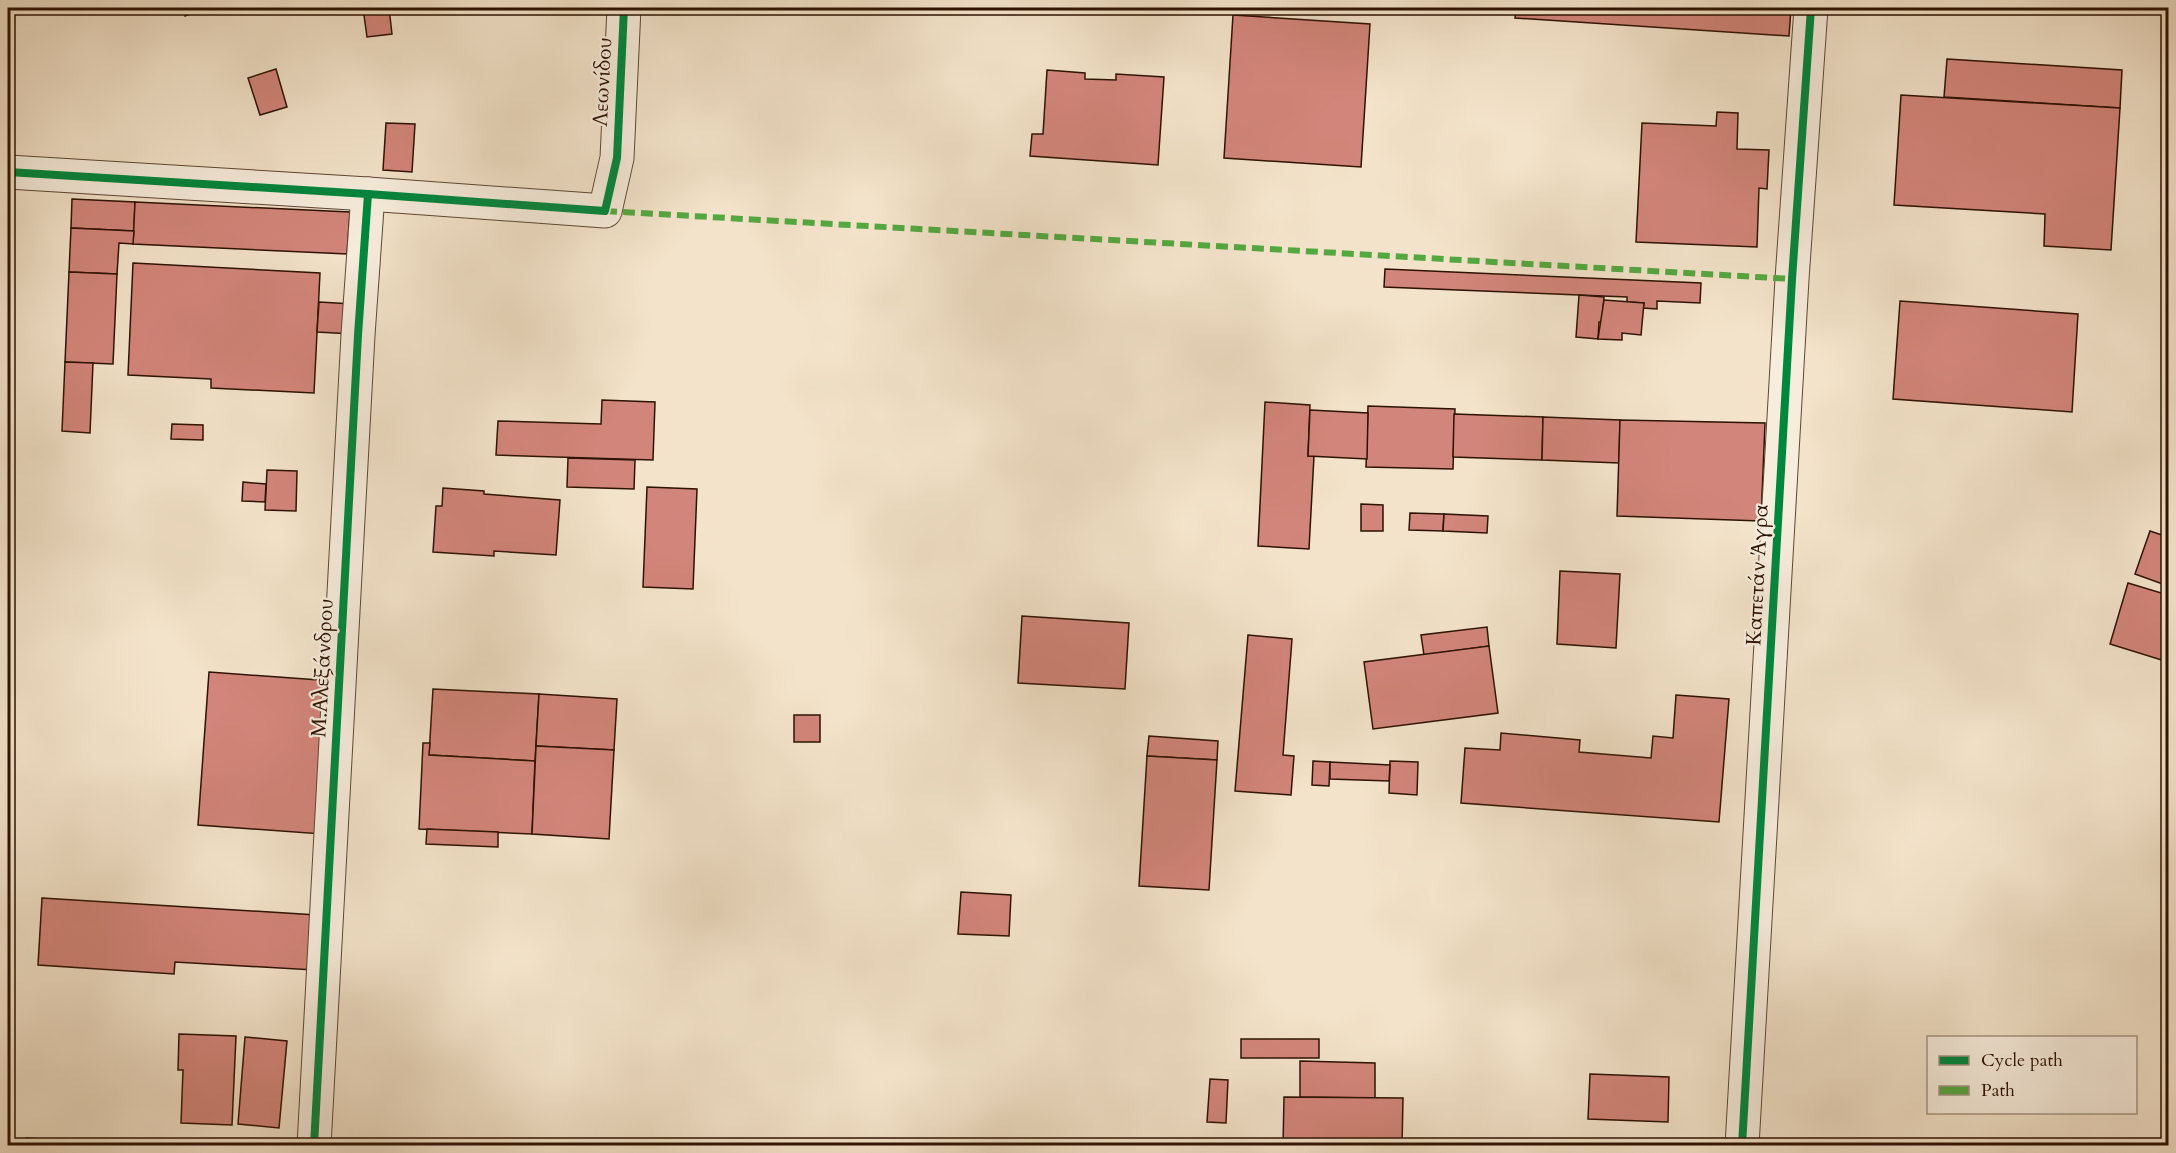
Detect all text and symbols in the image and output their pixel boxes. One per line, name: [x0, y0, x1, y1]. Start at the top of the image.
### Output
street label: Λεωνίδου: [586, 37, 619, 127]
street label: Καπετάν Άγρα: [1739, 503, 1776, 646]
street label: Μ.Αλεξάνδρου: [304, 598, 341, 738]
legend: [1927, 1036, 2137, 1114]
text: Cycle path: [1981, 1048, 2063, 1073]
text: Path: [1981, 1078, 2015, 1103]

